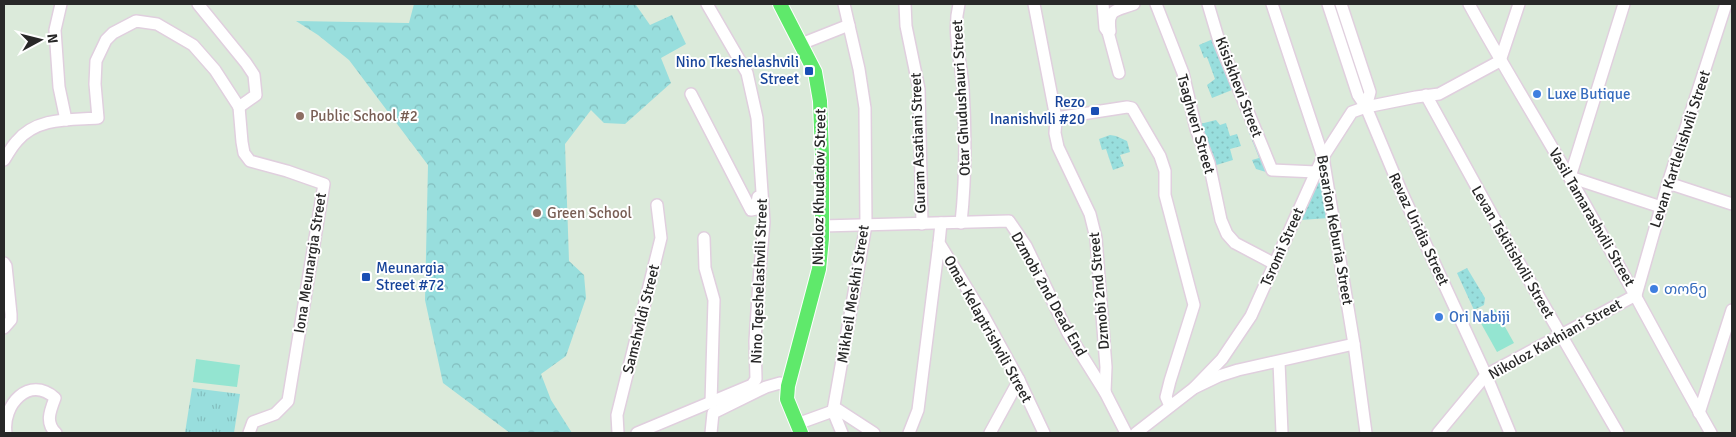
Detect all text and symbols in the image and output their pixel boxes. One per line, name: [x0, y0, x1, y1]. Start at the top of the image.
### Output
north arrow: [15, 15, 65, 65]
street label: Otar Ghudushauri Street: [948, 19, 974, 177]
text: N: [43, 33, 61, 44]
street label: Kisiskhevi Street: [1212, 34, 1266, 140]
place label: Nino Tkeshelashvili Street: [675, 53, 799, 88]
marker: Nino Tkeshelashvili Street: [803, 65, 815, 77]
street label: Levan Kartlelishvili Street: [1646, 68, 1714, 230]
street label: Guram Asatiani Street: [907, 72, 929, 214]
street label: Tsaghveri Street: [1173, 72, 1219, 176]
place label: Luxe Butique: [1547, 85, 1630, 103]
marker: Luxe Butique: [1531, 88, 1543, 100]
place label: Rezo Inanishvili #20: [990, 93, 1085, 128]
marker: Rezo Inanishvili #20: [1089, 105, 1101, 117]
place label: Public School #2: [310, 107, 418, 125]
street label: Nikoloz Khudadov Street: [809, 108, 829, 266]
marker: Public School #2: [294, 110, 306, 122]
street label: Vasil Tamarashvili Street: [1545, 145, 1639, 289]
street label: Besarion Keburia Street: [1313, 154, 1357, 306]
street label: Revaz Uridia Street: [1385, 170, 1453, 288]
street label: Levan Tskitishvili Street: [1468, 182, 1558, 322]
street label: Iona Meunargia Street: [290, 191, 330, 335]
street label: Nino Tqeshelashvili Street: [747, 198, 771, 364]
place label: Green School: [547, 204, 632, 222]
street label: Tsromi Street: [1257, 205, 1307, 289]
marker: Green School: [531, 207, 543, 219]
street label: Mikheil Meskhi Street: [833, 224, 873, 364]
street label: Dzmobi 2nd Dead End: [1007, 229, 1091, 359]
street label: Dzmobi 2nd Street: [1085, 232, 1113, 350]
street label: Omar Kelaptrishvili Street: [940, 252, 1036, 406]
place label: Meunargia Street #72: [376, 259, 445, 294]
street label: Samshvildi Street: [619, 263, 663, 375]
marker: Meunargia Street #72: [360, 271, 372, 283]
place label: თონე: [1664, 280, 1707, 298]
marker: თონე: [1648, 283, 1660, 295]
street label: Nikoloz Kakhiani Street: [1485, 295, 1625, 383]
place label: Ori Nabiji: [1449, 308, 1510, 326]
marker: Ori Nabiji: [1433, 311, 1445, 323]

